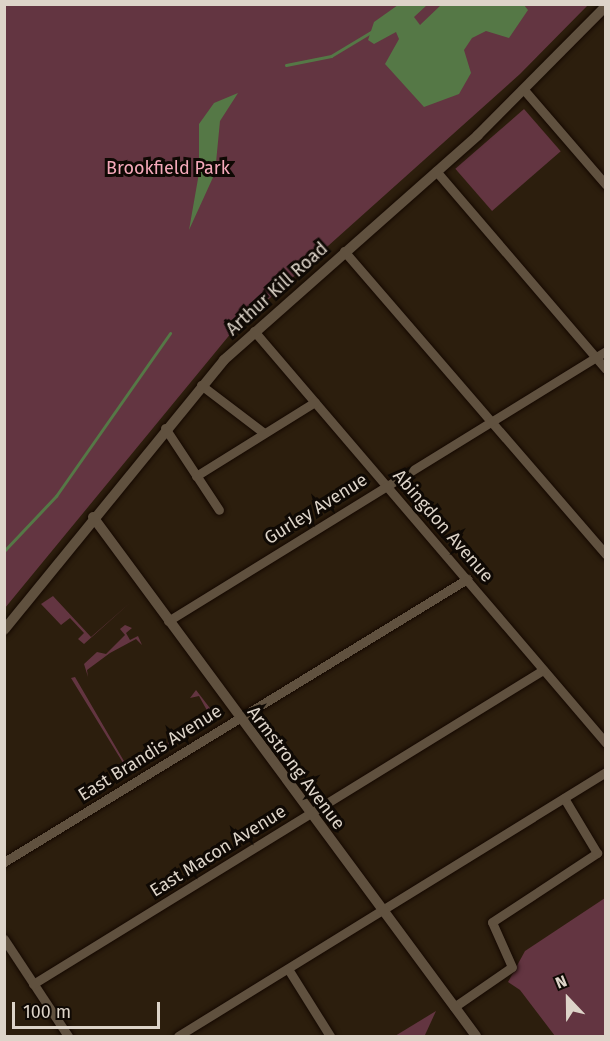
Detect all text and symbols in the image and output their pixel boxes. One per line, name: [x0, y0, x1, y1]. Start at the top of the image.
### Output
park label: Brookfield Park: [106, 157, 230, 179]
street label: Arthur Kill Road: [222, 238, 332, 340]
street label: Abingdon Avenue: [388, 465, 498, 587]
street label: Gurley Avenue: [261, 469, 371, 549]
street label: East Brandis Avenue: [74, 700, 226, 806]
street label: Armstrong Avenue: [243, 702, 349, 834]
street label: East Macon Avenue: [146, 800, 290, 902]
north arrow: [538, 969, 598, 1029]
text: N: [553, 971, 570, 993]
scale bar: [15, 990, 164, 1028]
text: 100 m: [23, 1001, 71, 1023]

